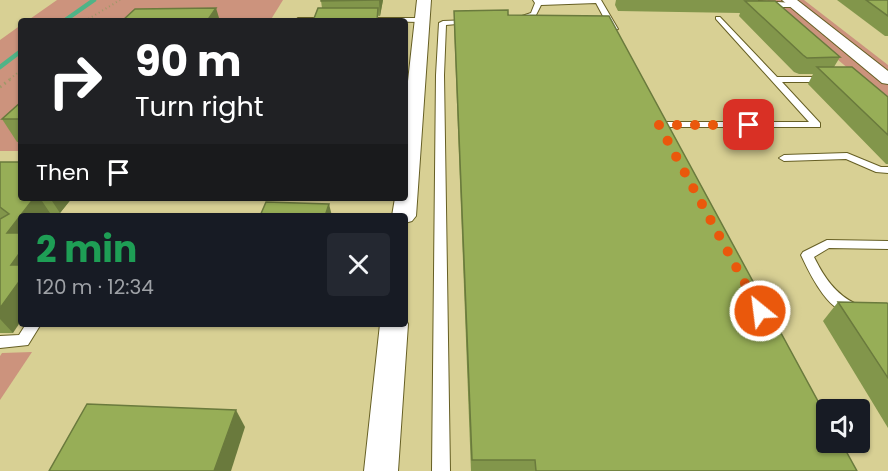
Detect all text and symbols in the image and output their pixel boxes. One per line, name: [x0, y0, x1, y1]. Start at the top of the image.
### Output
text: 90 m: [135, 32, 242, 91]
icon: right: [36, 42, 114, 120]
text: Turn right: [135, 88, 264, 125]
pin: [723, 99, 774, 150]
icon: arrive: [732, 108, 765, 141]
icon: arrive: [102, 156, 135, 189]
text: Then: [36, 157, 90, 188]
text: 2 min: [36, 224, 137, 275]
button: close: [327, 233, 390, 296]
text: 120 m · 12:34: [36, 273, 154, 301]
position arrow: [728, 279, 792, 343]
map controls: [816, 399, 870, 453]
button: sound: [816, 399, 870, 453]

